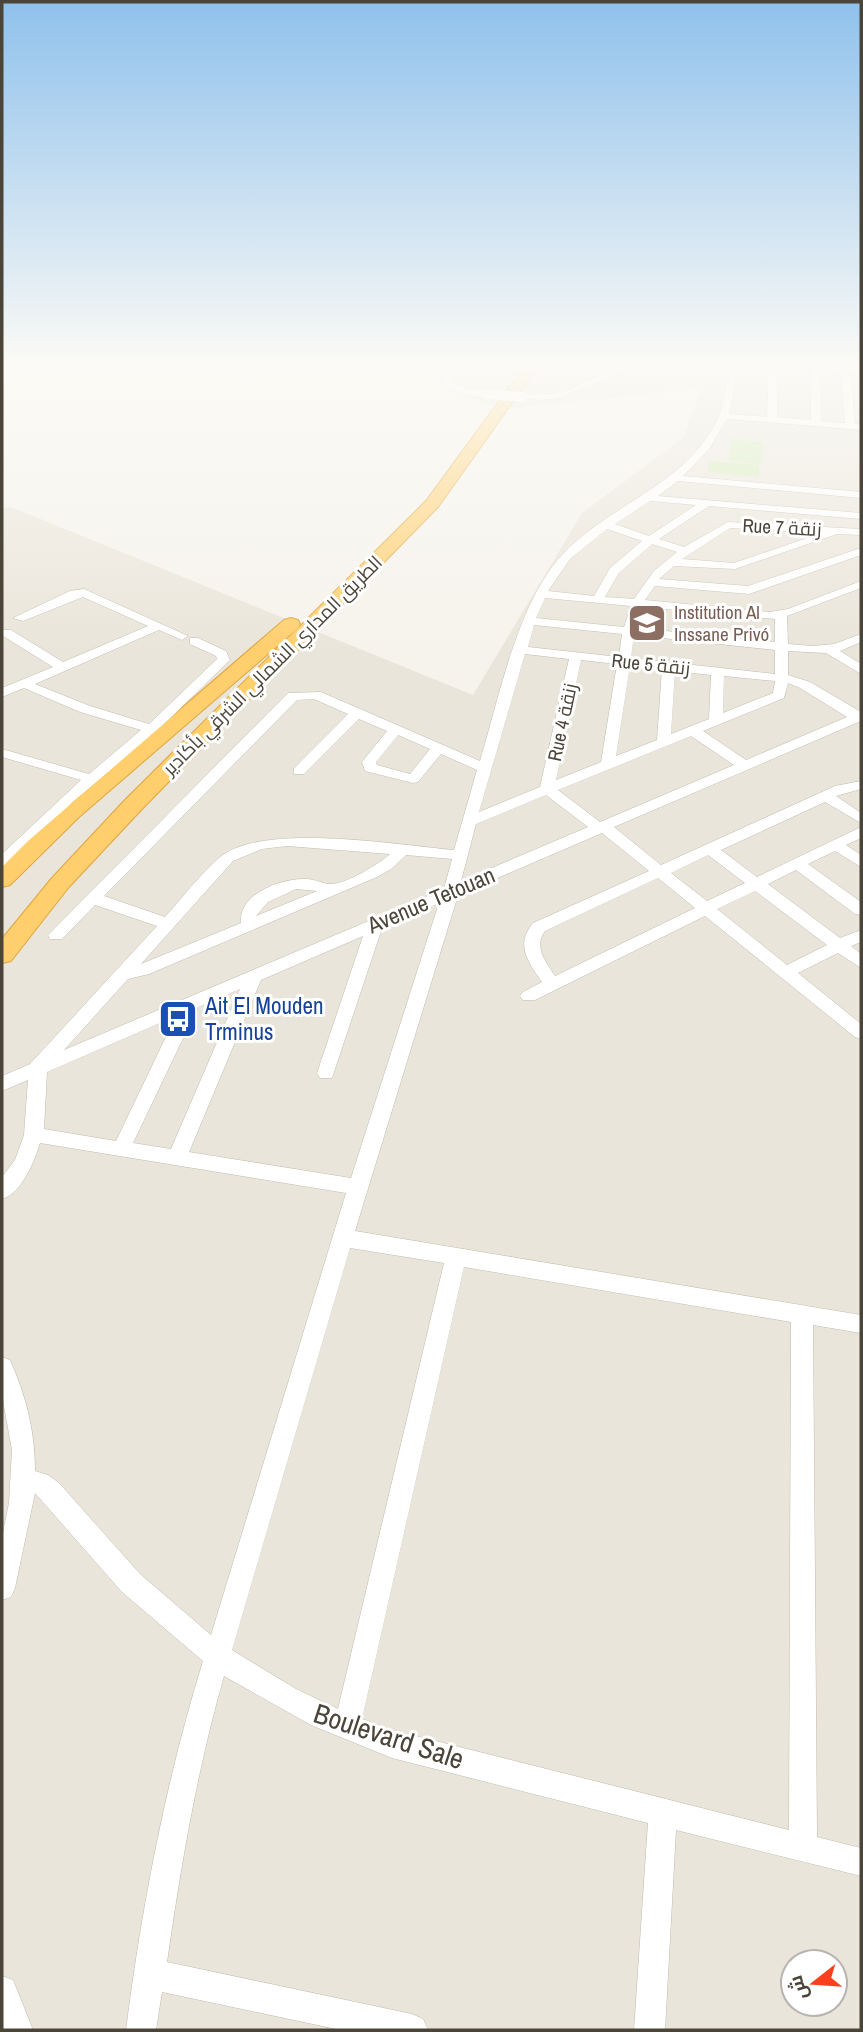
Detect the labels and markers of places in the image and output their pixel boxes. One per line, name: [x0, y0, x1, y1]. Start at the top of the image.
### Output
place label: Institution Al Inssane Privó: [674, 599, 769, 647]
school or university icon: Institution Al Inssane Privó: [626, 602, 668, 644]
place label: Ait El Mouden Trminus: [204, 990, 323, 1047]
bus stop icon: Ait El Mouden Trminus: [157, 998, 199, 1040]

